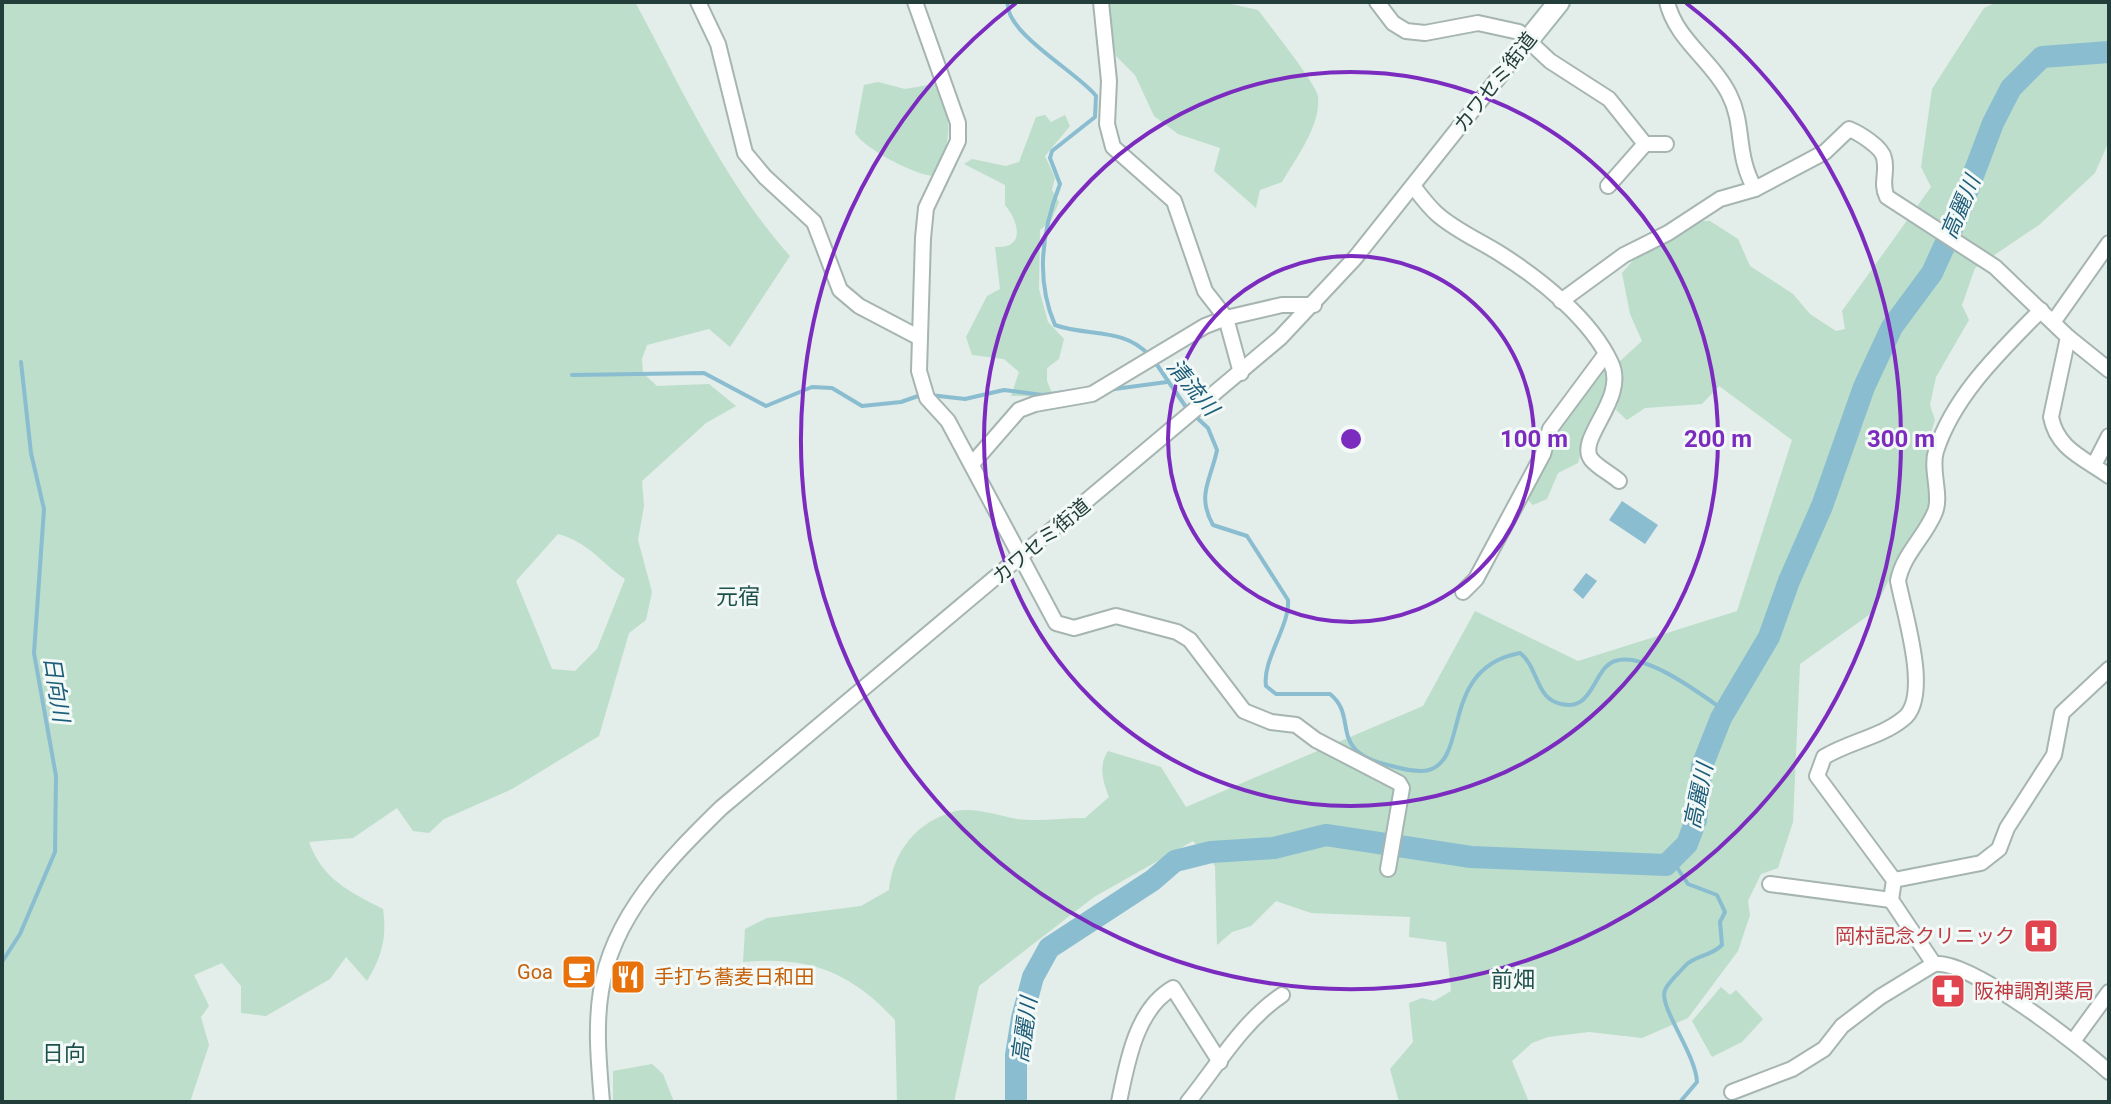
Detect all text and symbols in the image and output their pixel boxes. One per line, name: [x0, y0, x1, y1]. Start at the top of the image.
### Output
street label: カワセミ街道: [1449, 27, 1541, 137]
water label: 高麗川: [1936, 170, 1986, 242]
water label: 清流川: [1162, 354, 1225, 422]
centre of rings: [1337, 425, 1365, 453]
text: 100 m: [1500, 425, 1568, 453]
text: 200 m: [1684, 425, 1752, 453]
text: 300 m: [1867, 425, 1935, 453]
street label: カワセミ街道: [987, 493, 1095, 589]
district label: 元宿: [716, 584, 760, 609]
water label: 日向川: [39, 655, 74, 726]
water label: 高麗川: [1679, 759, 1718, 831]
hospital icon: 岡村記念クリニック: [2022, 917, 2060, 955]
place label: 岡村記念クリニック: [1835, 924, 2015, 948]
cafe icon: Goa: [560, 953, 598, 991]
restaurant icon: 手打ち蕎麦日和田: [609, 958, 647, 996]
place label: Goa: [517, 960, 553, 984]
place label: 手打ち蕎麦日和田: [654, 965, 814, 989]
district label: 前畑: [1491, 967, 1535, 992]
pharmacy icon: 阪神調剤薬局: [1929, 972, 1967, 1010]
place label: 阪神調剤薬局: [1974, 979, 2094, 1003]
water label: 高麗川: [1008, 994, 1042, 1064]
district label: 日向: [42, 1041, 86, 1066]

